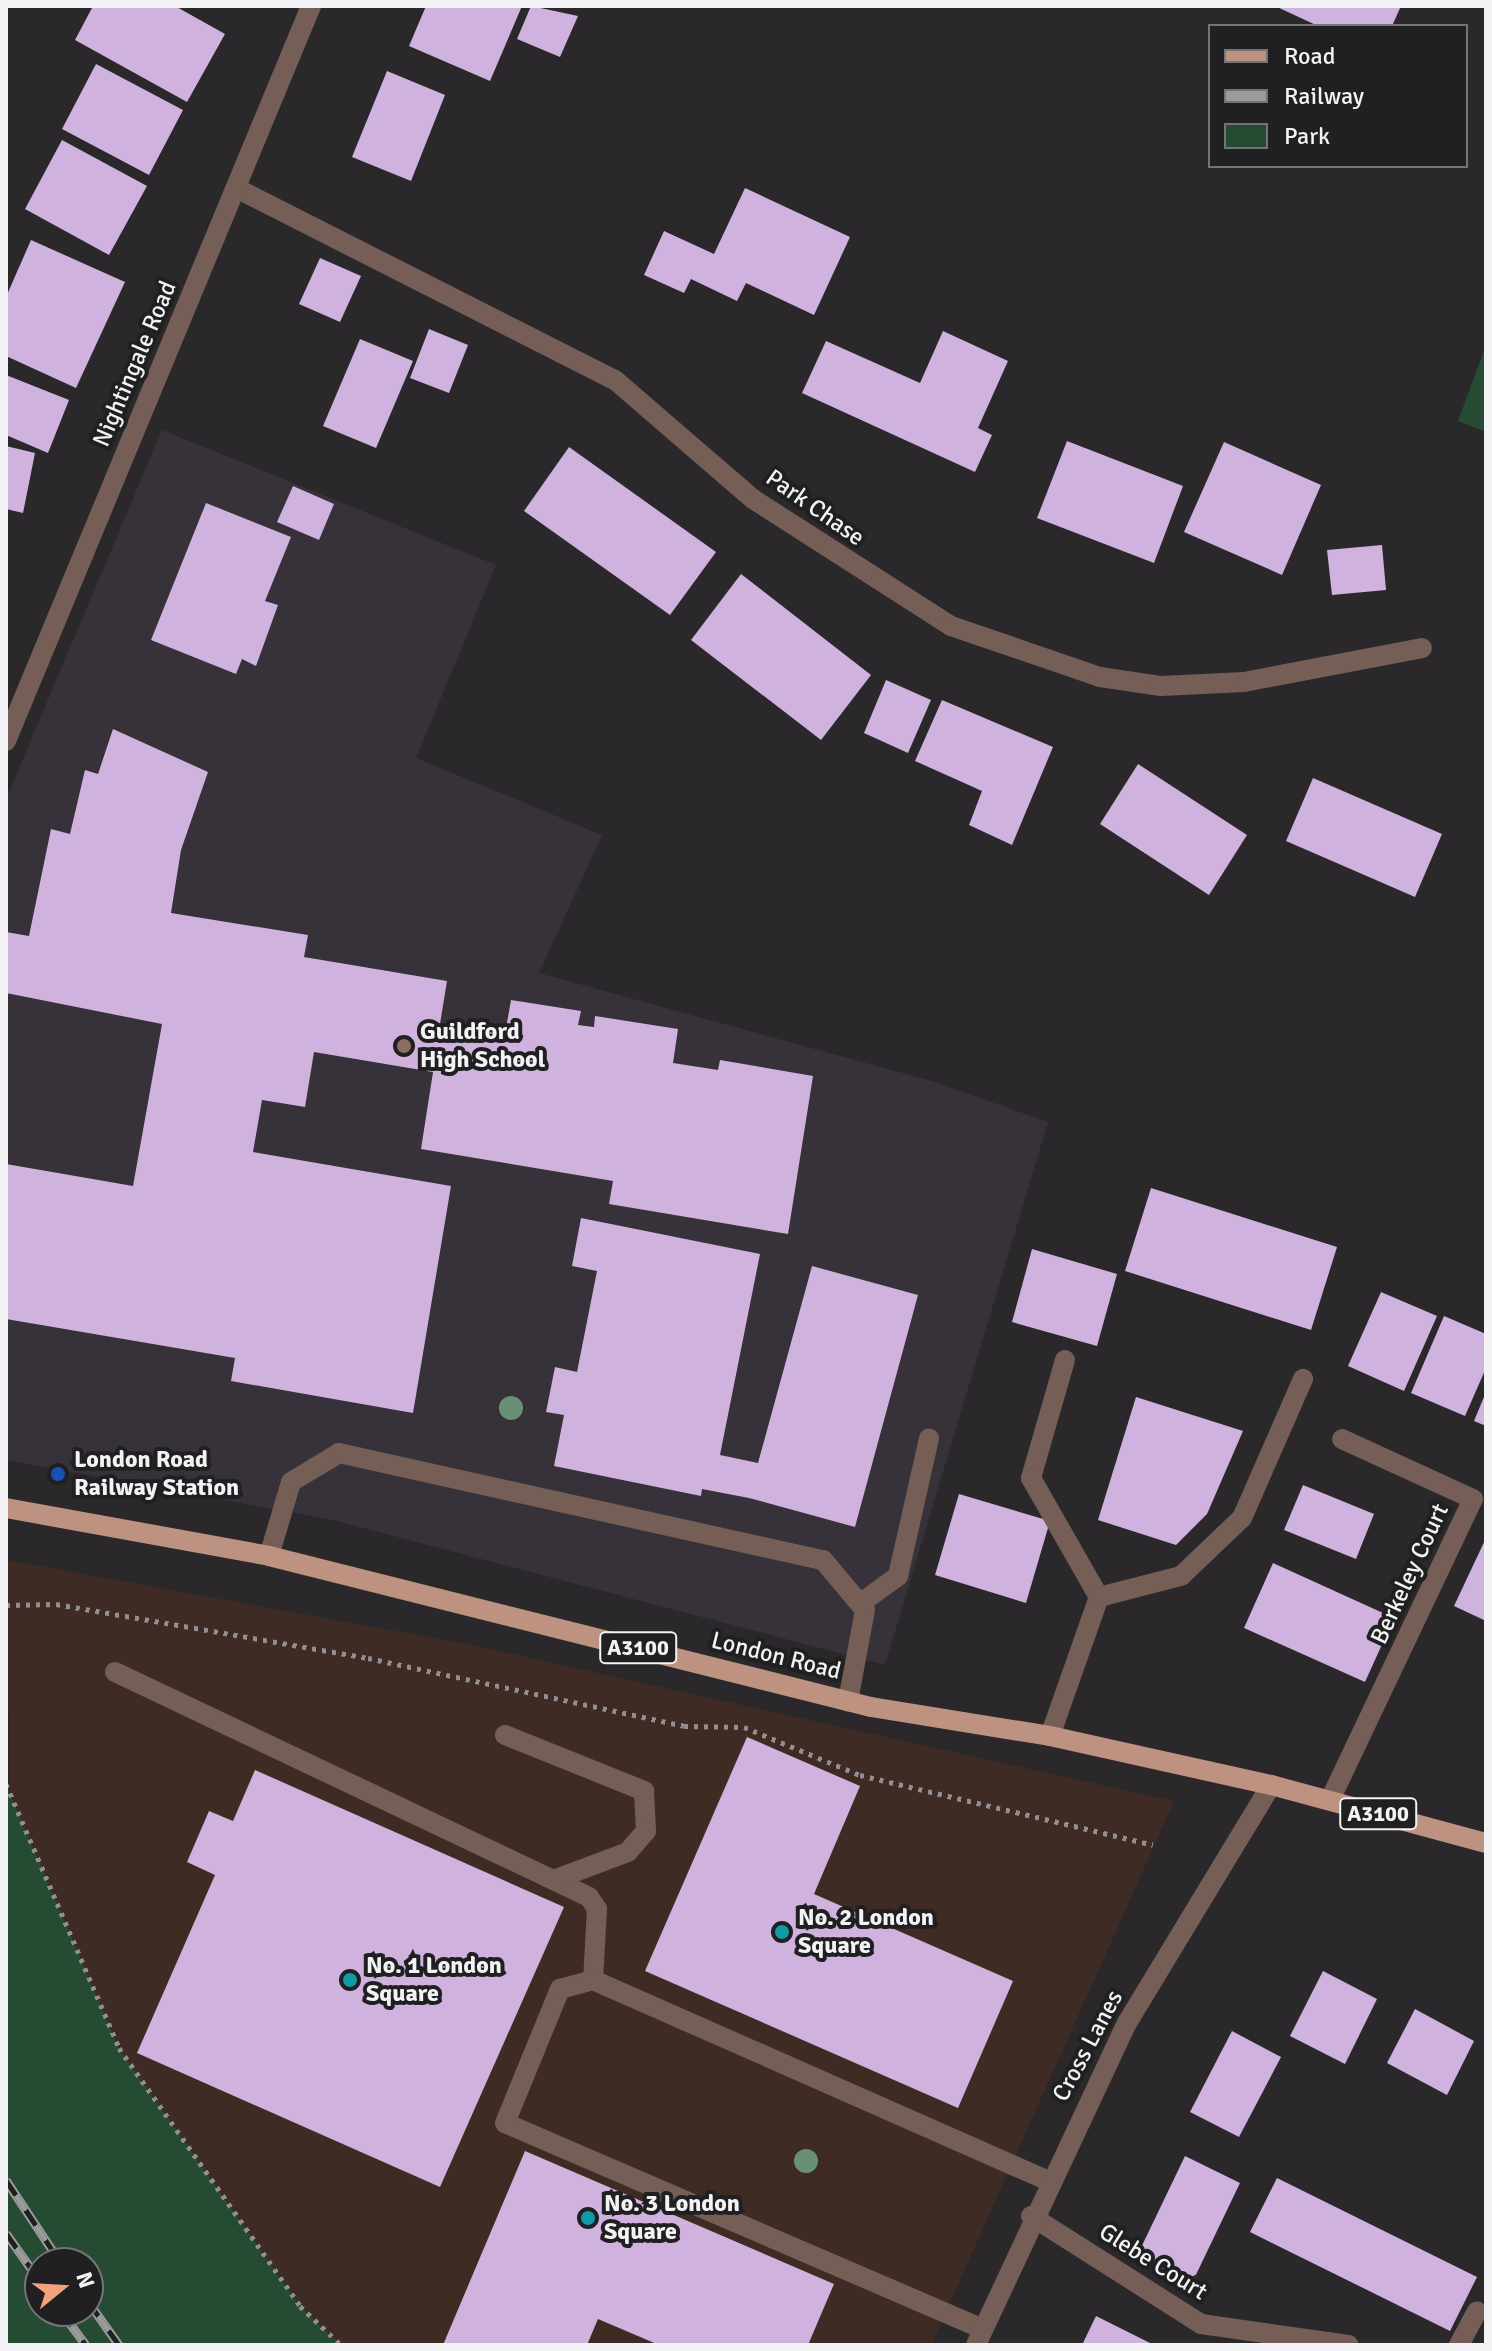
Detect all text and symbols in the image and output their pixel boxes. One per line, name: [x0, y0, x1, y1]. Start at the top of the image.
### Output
legend: [1208, 24, 1468, 168]
text: Road: [1284, 41, 1335, 71]
text: Railway: [1284, 81, 1364, 111]
text: Park: [1284, 121, 1330, 151]
street label: Nightingale Road: [87, 277, 183, 451]
street label: Park Chase: [760, 464, 870, 552]
place label: Guildford High School: [420, 1018, 545, 1074]
marker: Guildford High School: [395, 1037, 413, 1055]
place label: London Road Railway Station: [74, 1446, 239, 1502]
marker: London Road Railway Station: [49, 1465, 67, 1483]
street label: Berkeley Court: [1365, 1499, 1455, 1649]
street label: London Road: [708, 1626, 844, 1686]
road number: A3100: [598, 1630, 678, 1666]
road number: A3100: [1338, 1796, 1418, 1832]
place label: No. 2 London Square: [798, 1904, 934, 1960]
marker: No. 2 London Square: [773, 1923, 791, 1941]
place label: No. 1 London Square: [366, 1952, 502, 2008]
marker: No. 1 London Square: [341, 1971, 359, 1989]
street label: Cross Lanes: [1047, 1986, 1129, 2106]
place label: No. 3 London Square: [604, 2190, 740, 2246]
marker: No. 3 London Square: [579, 2209, 597, 2227]
street label: Glebe Court: [1094, 2218, 1212, 2306]
north arrow: [24, 2247, 104, 2327]
text: N: [70, 2269, 101, 2292]

